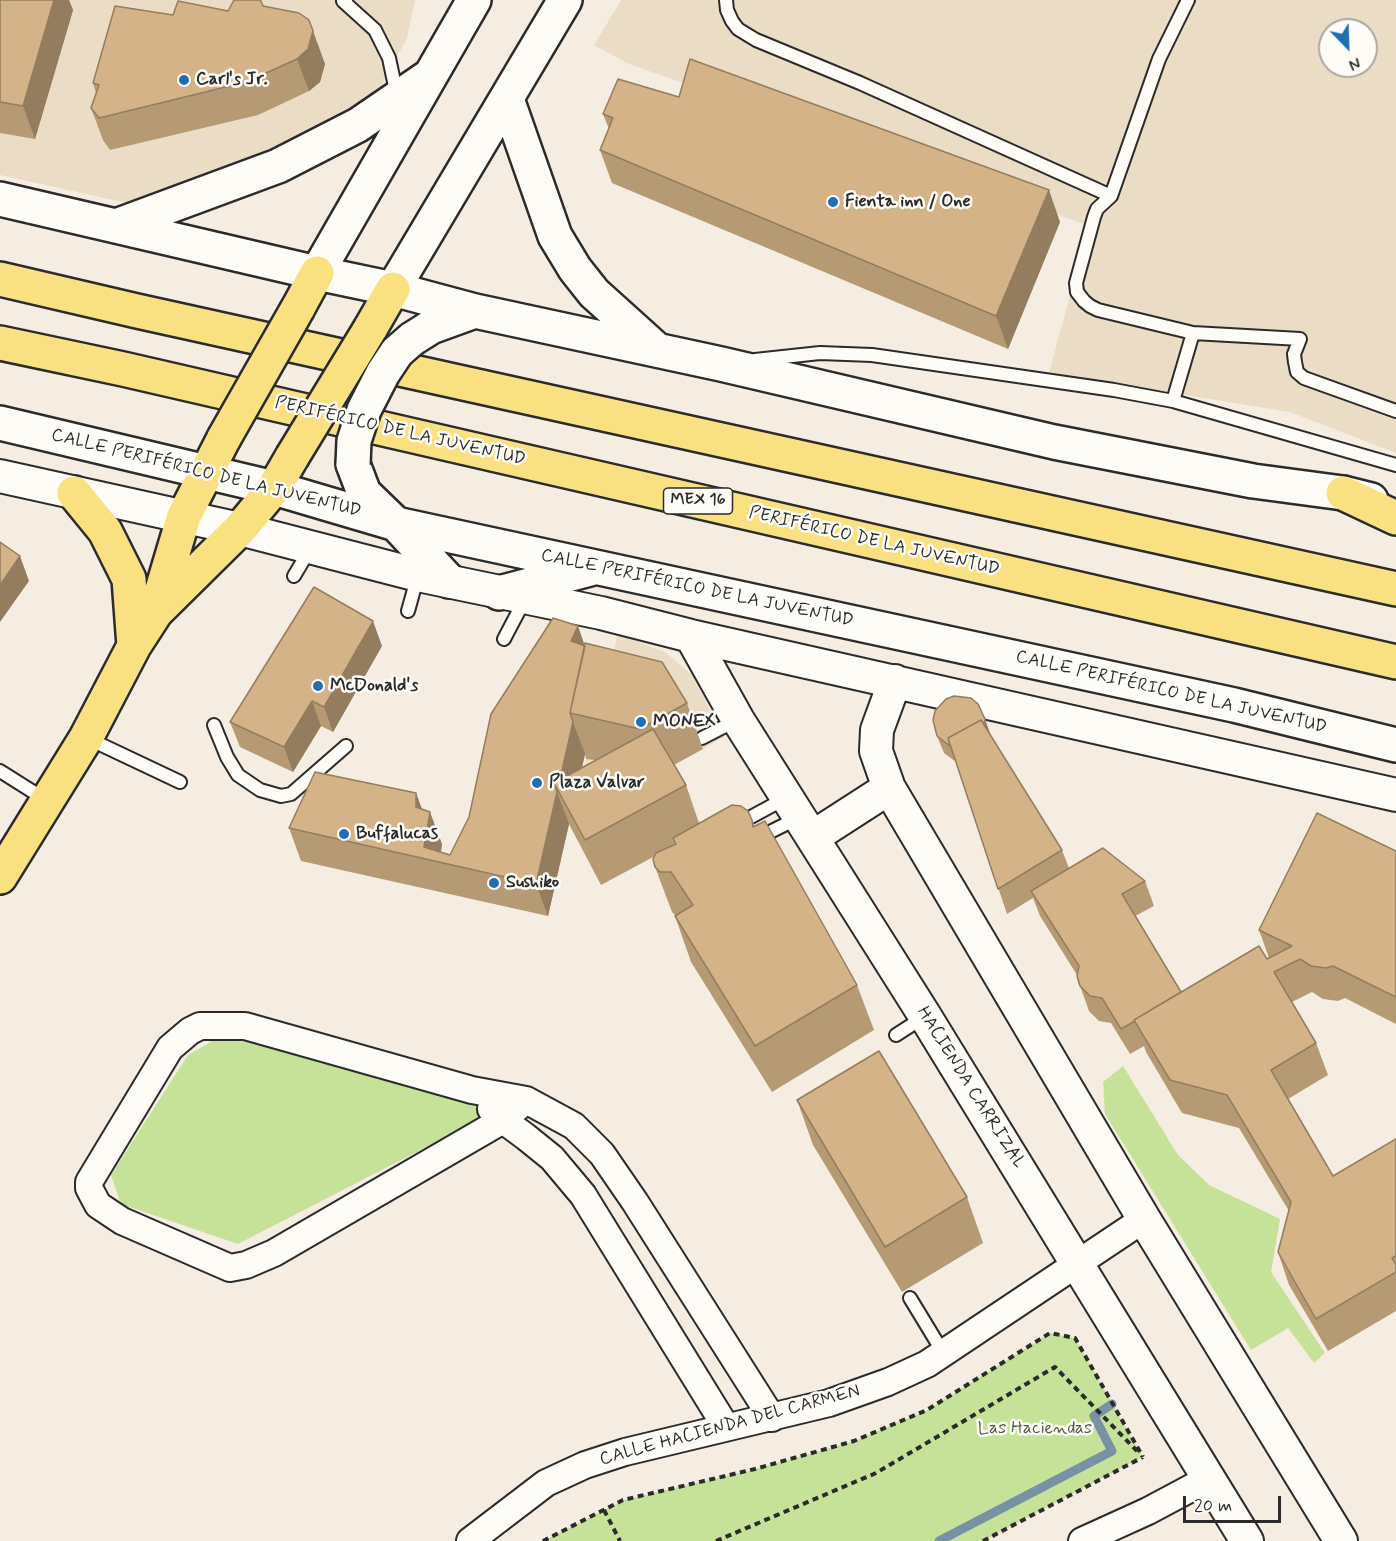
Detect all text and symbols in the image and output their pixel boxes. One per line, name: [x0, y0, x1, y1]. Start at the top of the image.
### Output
north arrow: [1318, 18, 1378, 78]
text: N: [1345, 51, 1363, 75]
place label: Carl's Jr.: [196, 69, 267, 91]
marker: Carl's Jr.: [177, 73, 191, 87]
place label: Fienta inn / One: [845, 191, 971, 213]
marker: Fienta inn / One: [826, 195, 840, 209]
street label: PERIFÉRICO DE LA JUVENTUD: [273, 393, 527, 471]
street label: CALLE PERIFÉRICO DE LA JUVENTUD: [49, 425, 363, 523]
road number: MEX 16: [664, 488, 732, 514]
street label: PERIFÉRICO DE LA JUVENTUD: [747, 503, 1001, 581]
street label: CALLE PERIFÉRICO DE LA JUVENTUD: [539, 545, 855, 633]
street label: CALLE PERIFÉRICO DE LA JUVENTUD: [1013, 647, 1329, 739]
place label: McDonald's: [330, 675, 418, 697]
marker: McDonald's: [311, 679, 325, 693]
place label: MONEX: [653, 711, 716, 733]
marker: MONEX: [634, 715, 648, 729]
place label: Plaza Valvar: [549, 772, 645, 794]
marker: Plaza Valvar: [530, 776, 544, 790]
place label: Buffalucas: [356, 823, 438, 845]
marker: Buffalucas: [337, 827, 351, 841]
place label: Sushiko: [506, 872, 559, 894]
marker: Sushiko: [487, 876, 501, 890]
street label: HACIENDA CARRIZAL: [911, 1003, 1029, 1173]
street label: CALLE HACIENDA DEL CARMEN: [598, 1381, 862, 1471]
park label: Las Haciendas: [978, 1418, 1092, 1440]
scale bar: [1186, 1484, 1284, 1522]
text: 20 m: [1194, 1494, 1232, 1518]

